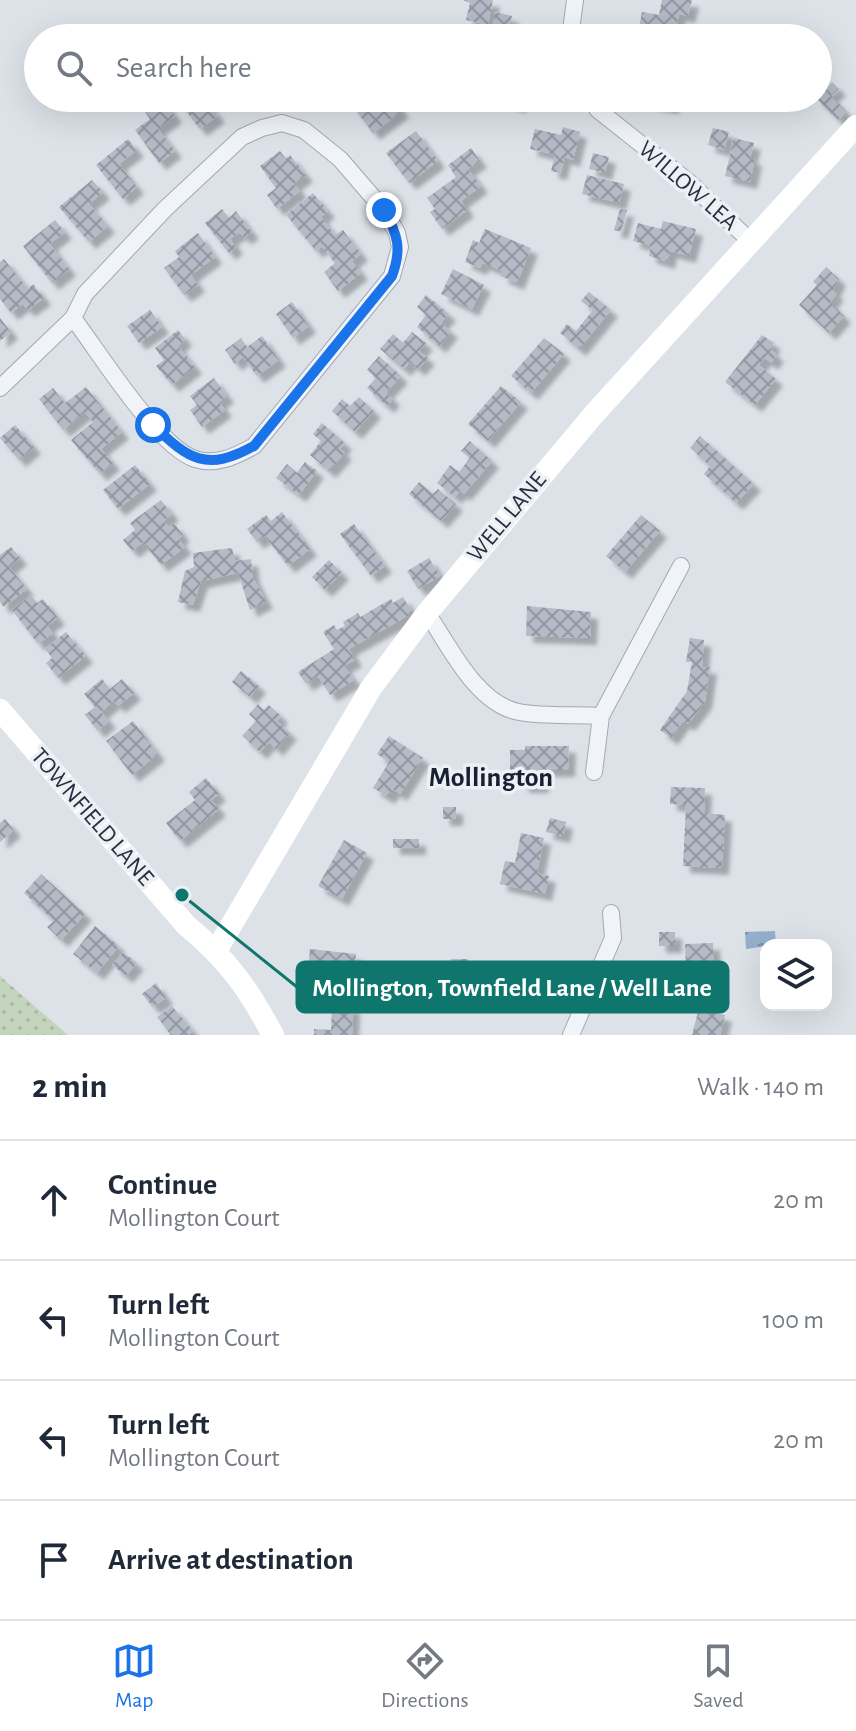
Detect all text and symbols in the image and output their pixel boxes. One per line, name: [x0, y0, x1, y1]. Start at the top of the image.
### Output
search box: [24, 24, 832, 112]
icon: search: [52, 46, 96, 90]
text: Search here: [116, 53, 252, 83]
street label: WILLOW LEA: [634, 137, 742, 235]
route end: [366, 192, 402, 228]
route start: [135, 407, 171, 443]
street label: WELL LANE: [463, 467, 551, 566]
street label: TOWNFIELD LANE: [26, 744, 158, 891]
district label: Mollington: [429, 764, 553, 792]
map controls: [760, 939, 832, 1011]
button: layers: [760, 939, 832, 1011]
callout: Mollington, Townfield Lane / Well Lane: [297, 962, 728, 1012]
text: Mollington, Townfield Lane / Well Lane: [312, 975, 712, 1001]
text: 2 min: [32, 1070, 107, 1104]
text: Walk · 140 m: [697, 1074, 824, 1100]
text: Continue: [108, 1170, 217, 1200]
icon: ahead: [32, 1178, 76, 1222]
text: 20 m: [773, 1187, 824, 1213]
text: Mollington Court: [108, 1205, 280, 1231]
text: Turn left: [108, 1290, 209, 1320]
icon: left: [32, 1298, 76, 1342]
text: 100 m: [763, 1307, 824, 1333]
text: Mollington Court: [108, 1325, 280, 1351]
text: Turn left: [108, 1410, 209, 1440]
icon: left: [32, 1418, 76, 1462]
text: 20 m: [773, 1427, 824, 1453]
text: Mollington Court: [108, 1445, 280, 1471]
icon: arrive: [32, 1538, 76, 1582]
text: Arrive at destination: [108, 1545, 354, 1575]
tab: Map: [112, 1639, 156, 1713]
tab: Directions: [381, 1639, 469, 1713]
tab: Saved: [693, 1639, 744, 1713]

